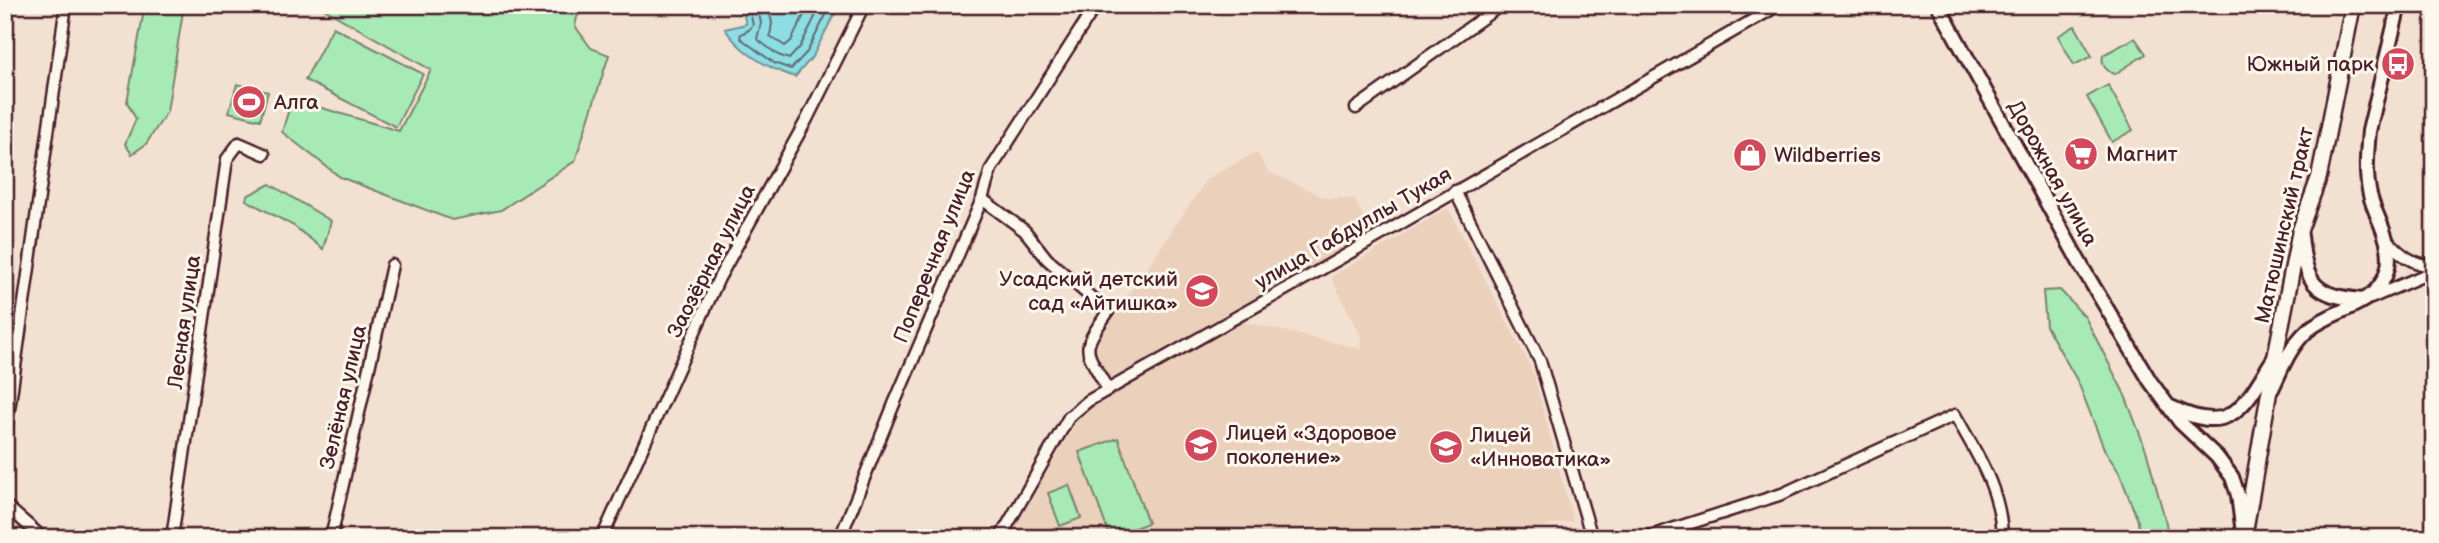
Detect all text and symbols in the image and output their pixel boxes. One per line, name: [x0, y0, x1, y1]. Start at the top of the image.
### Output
bus stop icon: Южный парк: [2379, 45, 2417, 83]
place label: Южный парк: [2247, 52, 2374, 77]
sports icon: Алга: [230, 83, 268, 121]
place label: Алга: [273, 90, 319, 115]
street label: Дорожная улица: [2002, 96, 2103, 251]
street label: Матюшинский тракт: [2250, 124, 2319, 326]
supermarket icon: Магнит: [2062, 135, 2100, 173]
shop icon: Wildberries: [1731, 136, 1769, 174]
place label: Магнит: [2106, 142, 2178, 167]
place label: Wildberries: [1774, 143, 1881, 168]
street label: улица Габдуллы Тукая: [1250, 162, 1456, 295]
street label: Поперечная улица: [888, 165, 981, 346]
street label: Заозёрная улица: [662, 180, 761, 342]
street label: Лесная улица: [163, 253, 206, 392]
place label: Усадский детский сад «Айтишка»: [999, 267, 1178, 316]
school or university icon: Усадский детский сад «Айтишка»: [1183, 272, 1221, 310]
street label: Зелёная улица: [315, 322, 372, 472]
place label: Лицей «Здоровое поколение»: [1225, 421, 1397, 470]
place label: Лицей «Инноватика»: [1469, 423, 1611, 472]
school or university icon: Лицей «Здоровое поколение»: [1182, 426, 1220, 464]
school or university icon: Лицей «Инноватика»: [1427, 428, 1465, 466]

